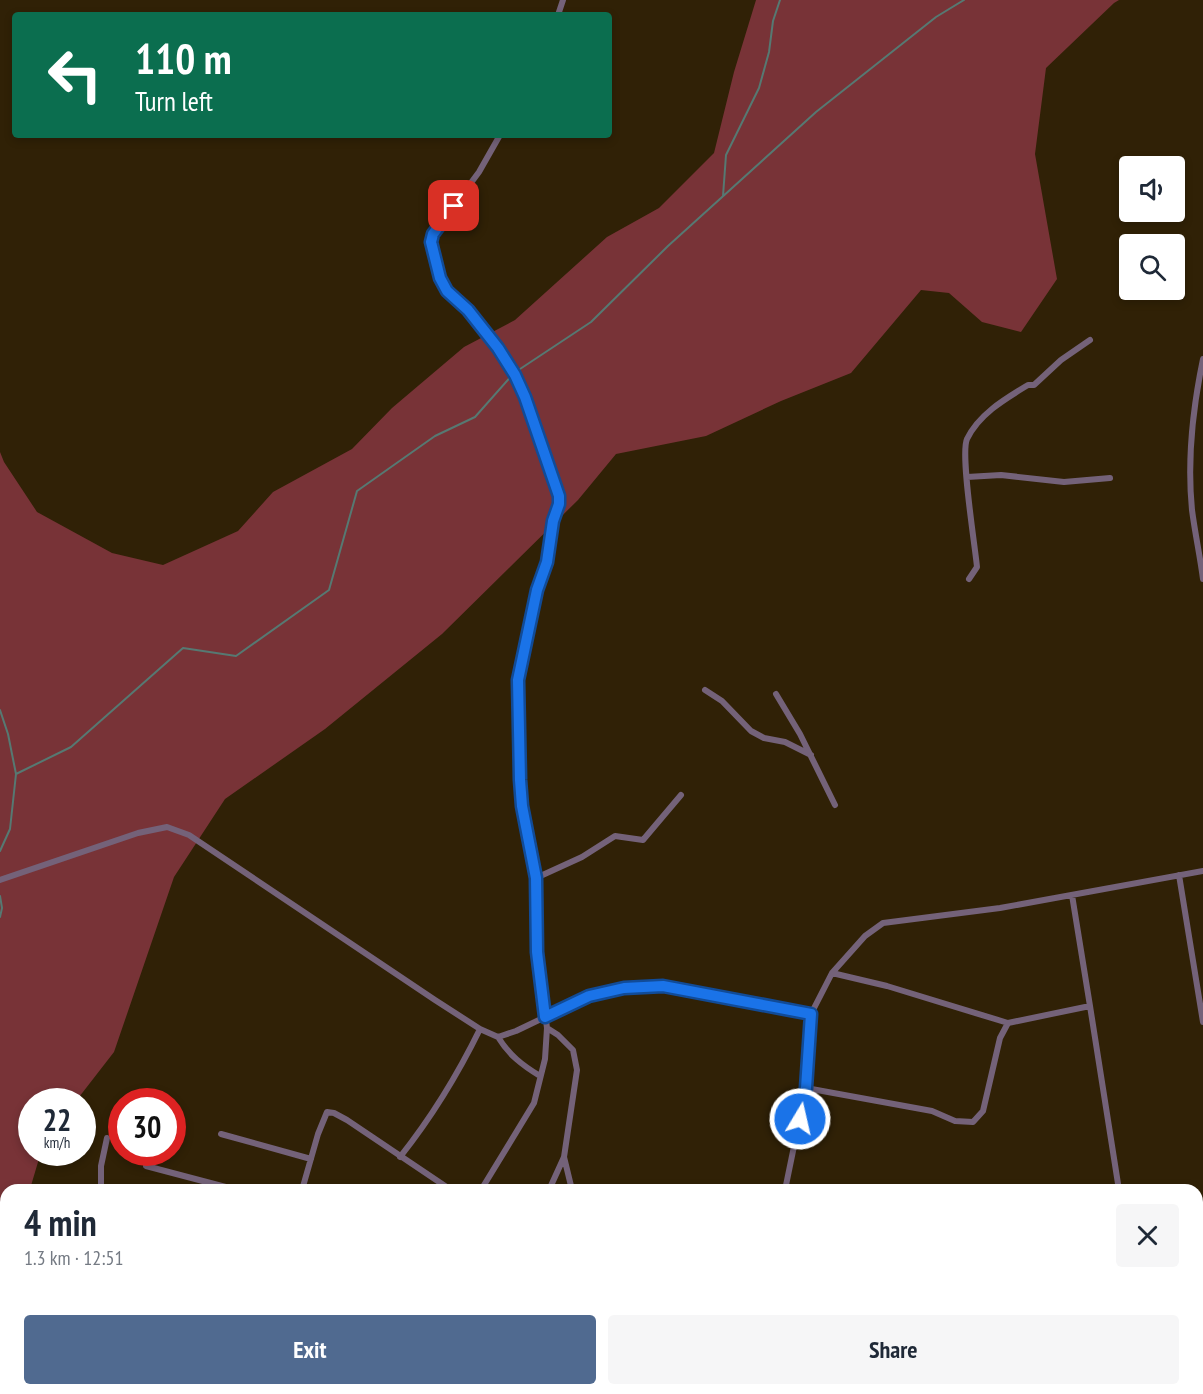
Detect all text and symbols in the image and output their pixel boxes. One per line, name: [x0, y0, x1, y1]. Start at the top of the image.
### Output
text: 110 m: [135, 31, 232, 86]
icon: left: [36, 36, 114, 114]
text: Turn left: [135, 84, 213, 118]
map controls: [1119, 156, 1185, 300]
button: sound: [1119, 156, 1185, 222]
pin: [428, 180, 479, 231]
icon: arrive: [437, 189, 470, 222]
button: search: [1119, 234, 1185, 300]
position arrow: [768, 1087, 832, 1151]
speed limit sign: 30: [108, 1088, 186, 1166]
text: 22: [43, 1100, 71, 1139]
text: km/h: [44, 1133, 70, 1152]
text: 4 min: [24, 1199, 97, 1246]
button: close: [1116, 1204, 1179, 1267]
text: 1.3 km · 12:51: [24, 1245, 123, 1271]
button: Exit: [24, 1315, 596, 1384]
button: Share: [608, 1315, 1179, 1384]

